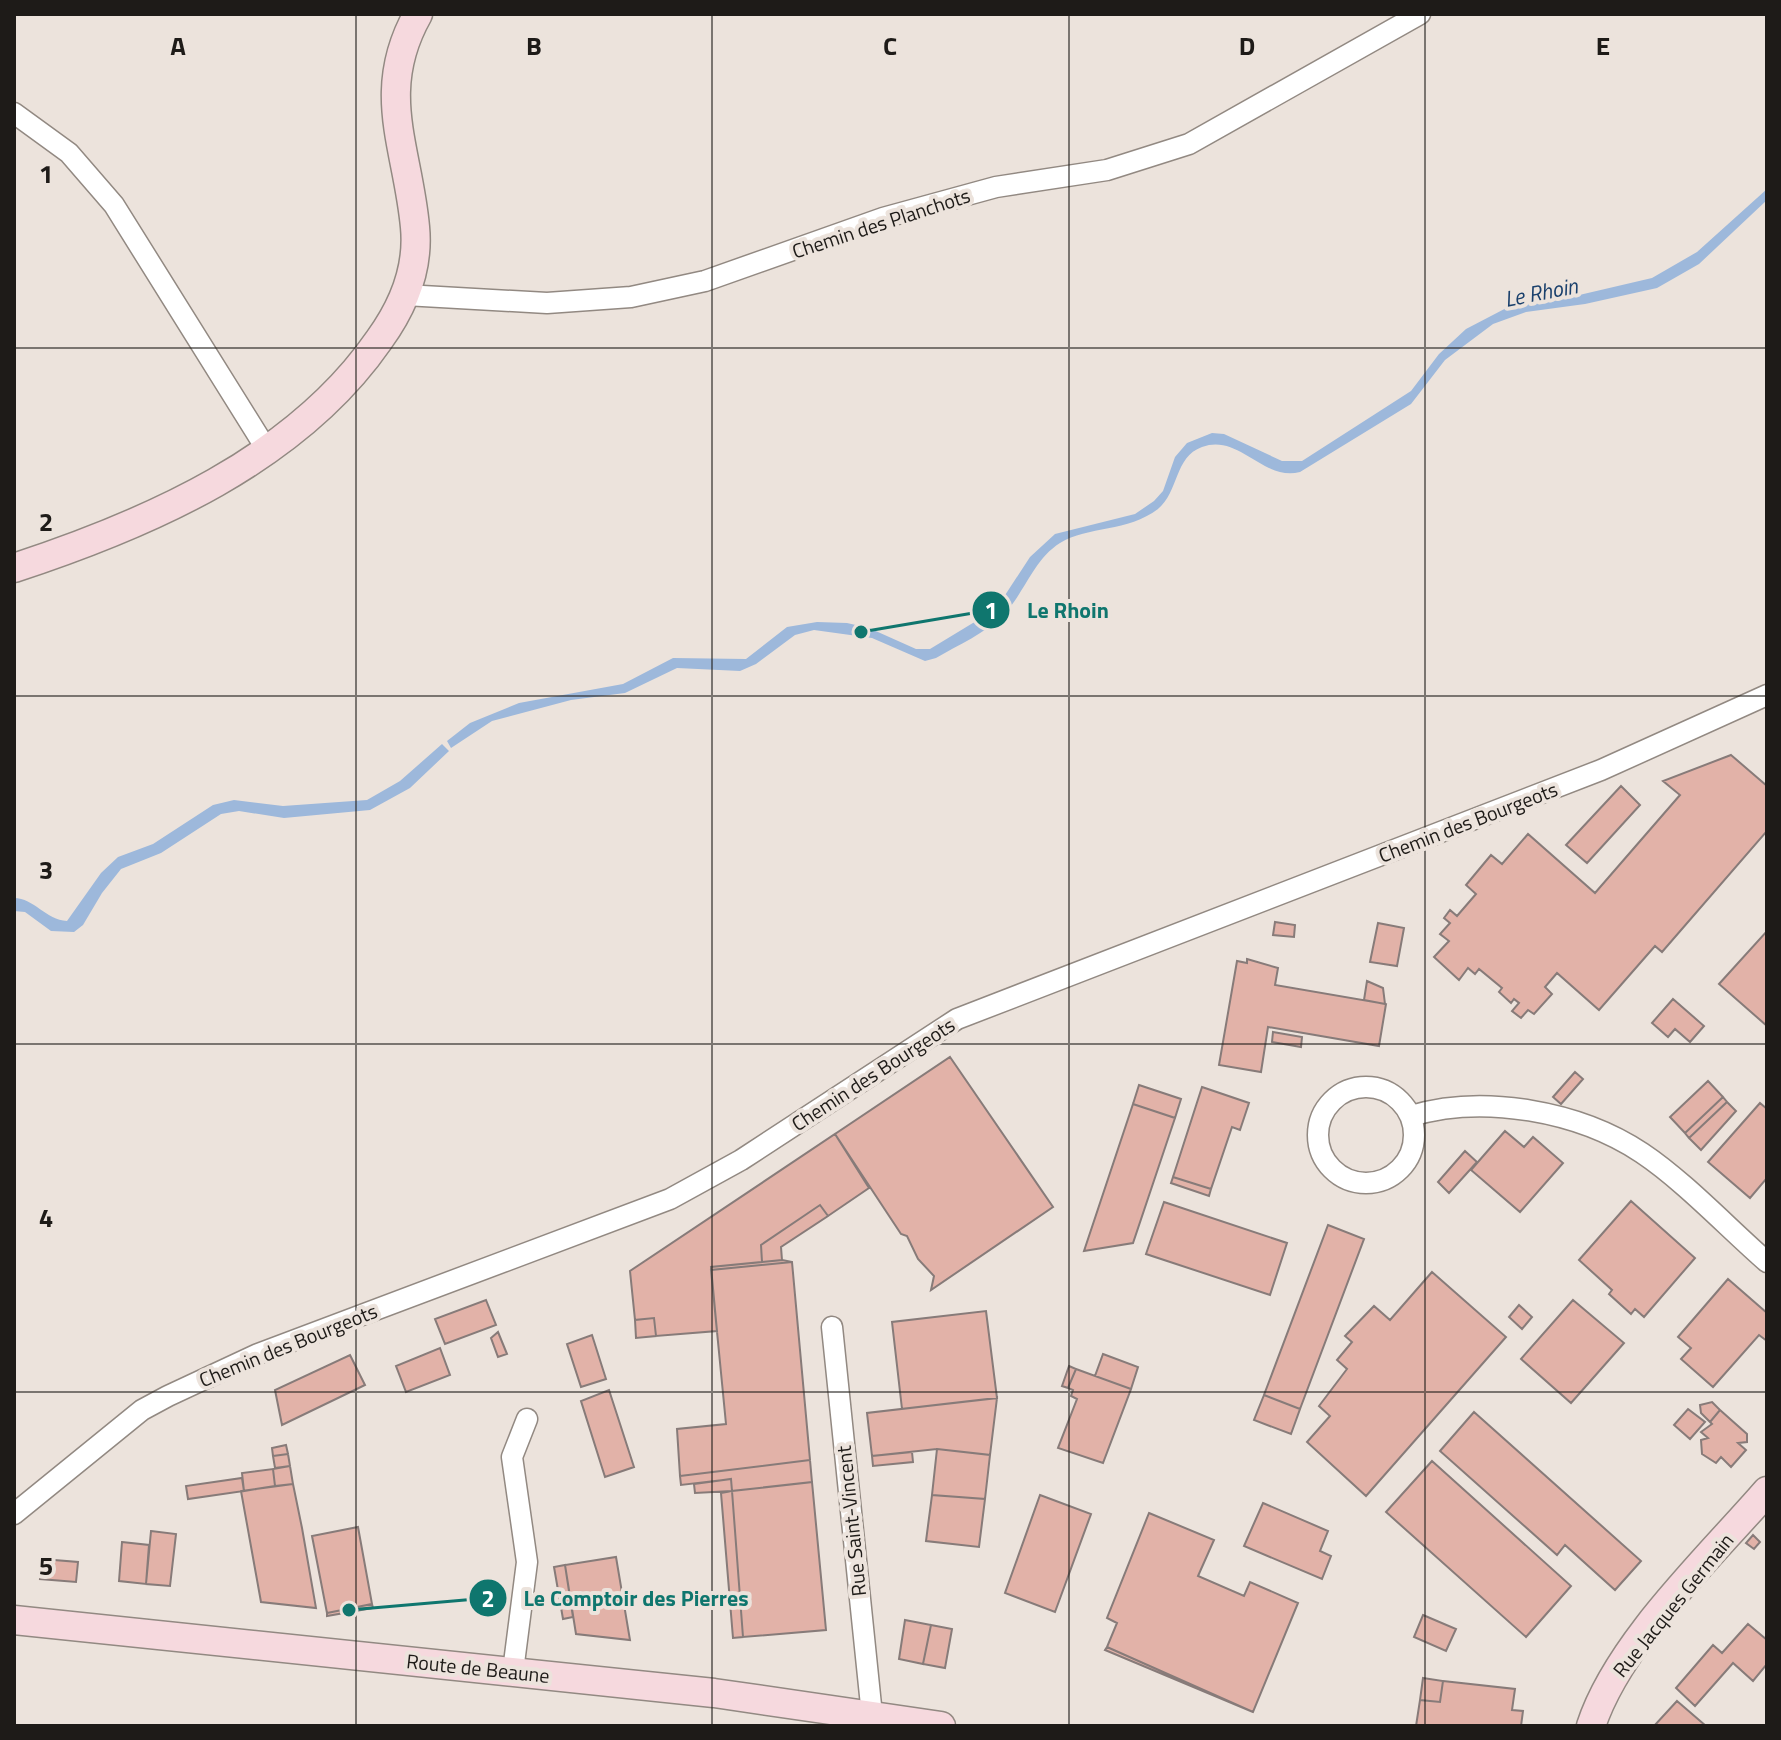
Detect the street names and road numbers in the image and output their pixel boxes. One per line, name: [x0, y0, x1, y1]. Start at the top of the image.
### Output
street label: Chemin des Planchots: [788, 180, 974, 266]
street label: Chemin des Bourgeots: [1374, 774, 1562, 870]
street label: Chemin des Bourgeots: [785, 1009, 961, 1139]
street label: Chemin des Bourgeots: [194, 1295, 382, 1395]
street label: Rue Saint-Vincent: [828, 1444, 874, 1598]
street label: Rue Jacques Germain: [1605, 1526, 1741, 1684]
street label: Route de Beaune: [405, 1645, 551, 1691]

